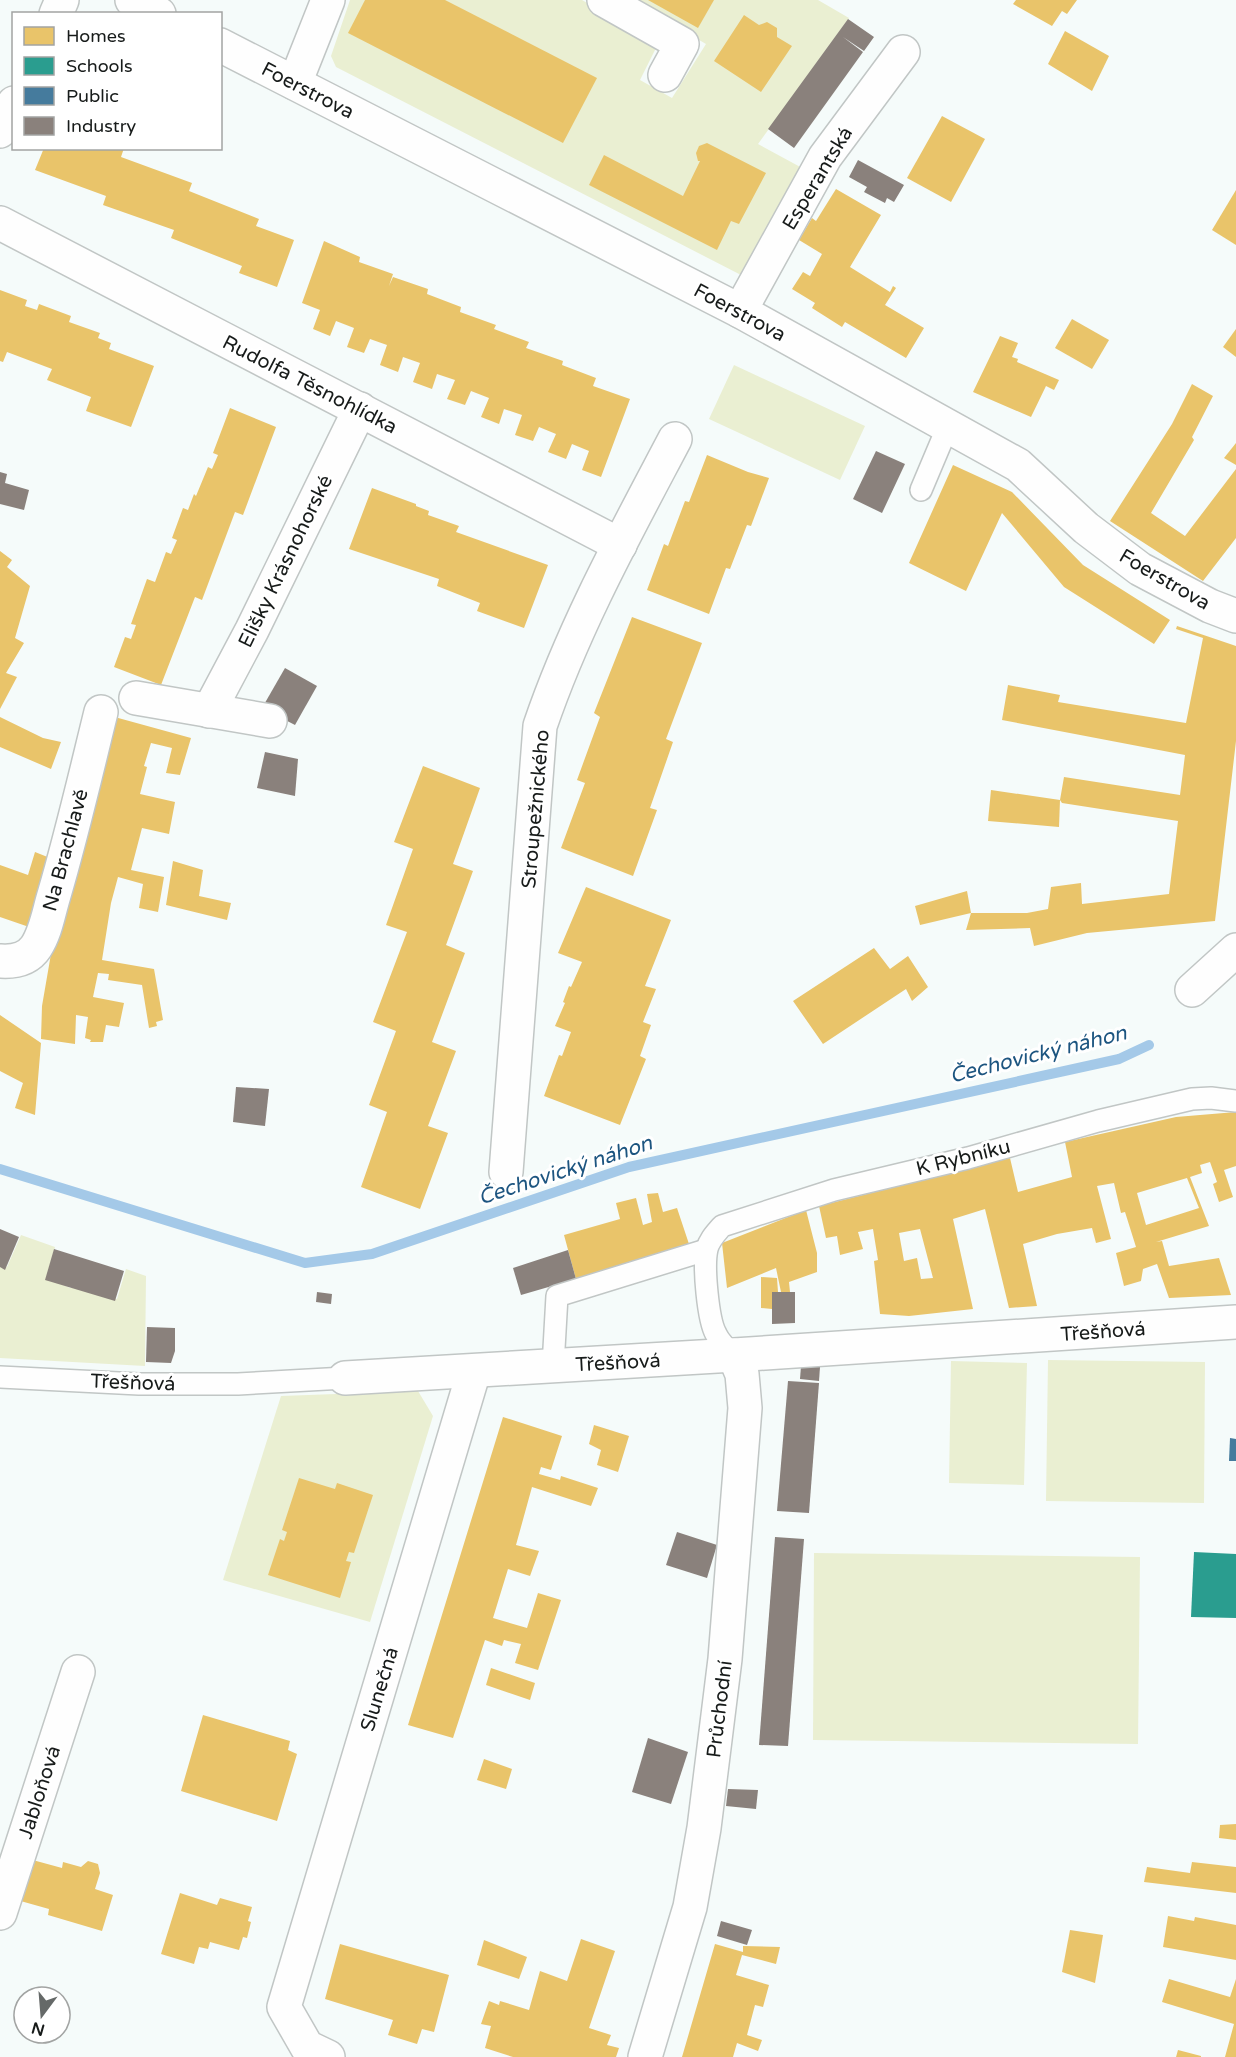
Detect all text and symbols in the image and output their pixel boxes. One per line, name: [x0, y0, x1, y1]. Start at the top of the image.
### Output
legend: [12, 12, 222, 150]
text: Homes: [66, 25, 126, 47]
text: Schools: [66, 55, 133, 77]
street label: Foerstrova: [257, 57, 358, 124]
text: Public: [66, 85, 119, 107]
text: Industry: [66, 115, 137, 137]
street label: Esperantská: [778, 123, 858, 234]
street label: Foerstrova: [689, 279, 790, 347]
street label: Rudolfa Těsnohlídka: [218, 330, 401, 439]
street label: Elišky Krásnohorské: [234, 471, 338, 652]
street label: Foerstrova: [1115, 544, 1214, 615]
street label: Stroupežnického: [517, 729, 555, 889]
street label: Na Brachlavě: [38, 786, 94, 914]
water label: Čechovický náhon: [947, 1020, 1130, 1089]
water label: Čechovický náhon: [475, 1130, 656, 1210]
street label: K Rybníku: [914, 1135, 1013, 1181]
street label: Třešňová: [1060, 1317, 1146, 1347]
street label: Třešňová: [575, 1349, 661, 1377]
street label: Třešňová: [90, 1370, 176, 1396]
street label: Slunečná: [356, 1644, 404, 1734]
street label: Průchodní: [702, 1659, 738, 1759]
street label: Jabloňová: [14, 1743, 66, 1842]
north arrow: [12, 1985, 72, 2045]
text: N: [29, 2017, 47, 2040]

